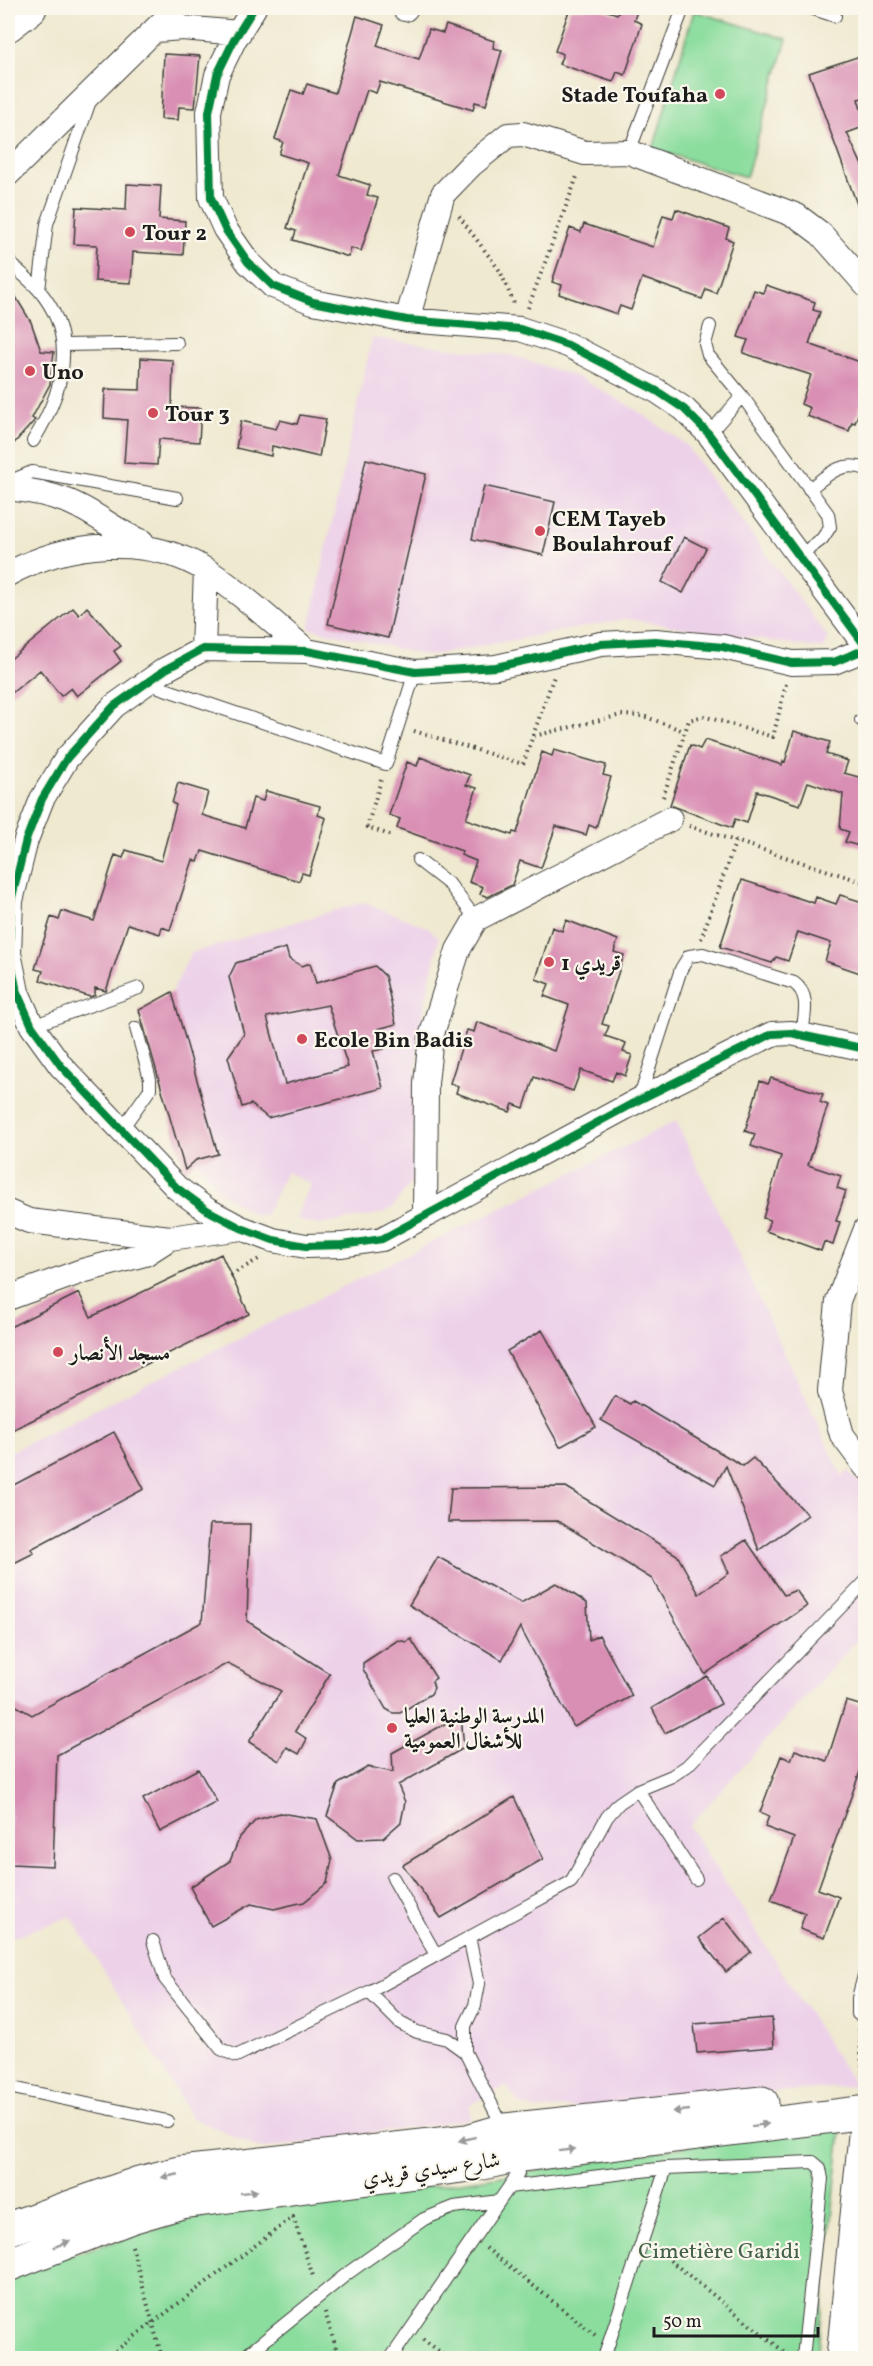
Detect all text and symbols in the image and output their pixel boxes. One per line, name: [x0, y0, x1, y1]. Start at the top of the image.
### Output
place label: Stade Toufaha: [561, 81, 708, 112]
marker: Stade Toufaha: [713, 87, 727, 101]
place label: Tour 2: [142, 219, 207, 250]
marker: Tour 2: [123, 225, 137, 239]
place label: Uno: [42, 358, 84, 389]
marker: Uno: [23, 364, 37, 378]
place label: Tour 3: [165, 400, 230, 431]
marker: Tour 3: [146, 406, 160, 420]
place label: CEM Tayeb Boulahrouf: [552, 505, 674, 561]
marker: CEM Tayeb Boulahrouf: [533, 524, 547, 538]
place label: قريدي 1: [561, 949, 621, 981]
marker: قريدي 1: [542, 955, 556, 969]
place label: Ecole Bin Badis: [314, 1026, 473, 1057]
marker: Ecole Bin Badis: [295, 1032, 309, 1046]
place label: مسجد الأنصار: [67, 1336, 170, 1370]
marker: مسجد الأنصار: [51, 1345, 65, 1359]
place label: المدرسة الوطنية العليا للأشغال العمومية: [404, 1702, 545, 1758]
marker: المدرسة الوطنية العليا للأشغال العمومية: [385, 1721, 399, 1735]
one-way arrow: [672, 2106, 691, 2116]
one-way arrow: [751, 2121, 770, 2130]
one-way arrow: [458, 2134, 476, 2144]
street label: شارع سيدي قريدي: [360, 2145, 502, 2196]
one-way arrow: [557, 2145, 576, 2154]
one-way arrow: [161, 2171, 179, 2181]
one-way arrow: [240, 2188, 259, 2197]
park label: Cimetière Garidi: [638, 2237, 800, 2268]
one-way arrow: [53, 2239, 71, 2248]
scale bar: [654, 2300, 818, 2338]
text: 50 m: [663, 2310, 702, 2335]

